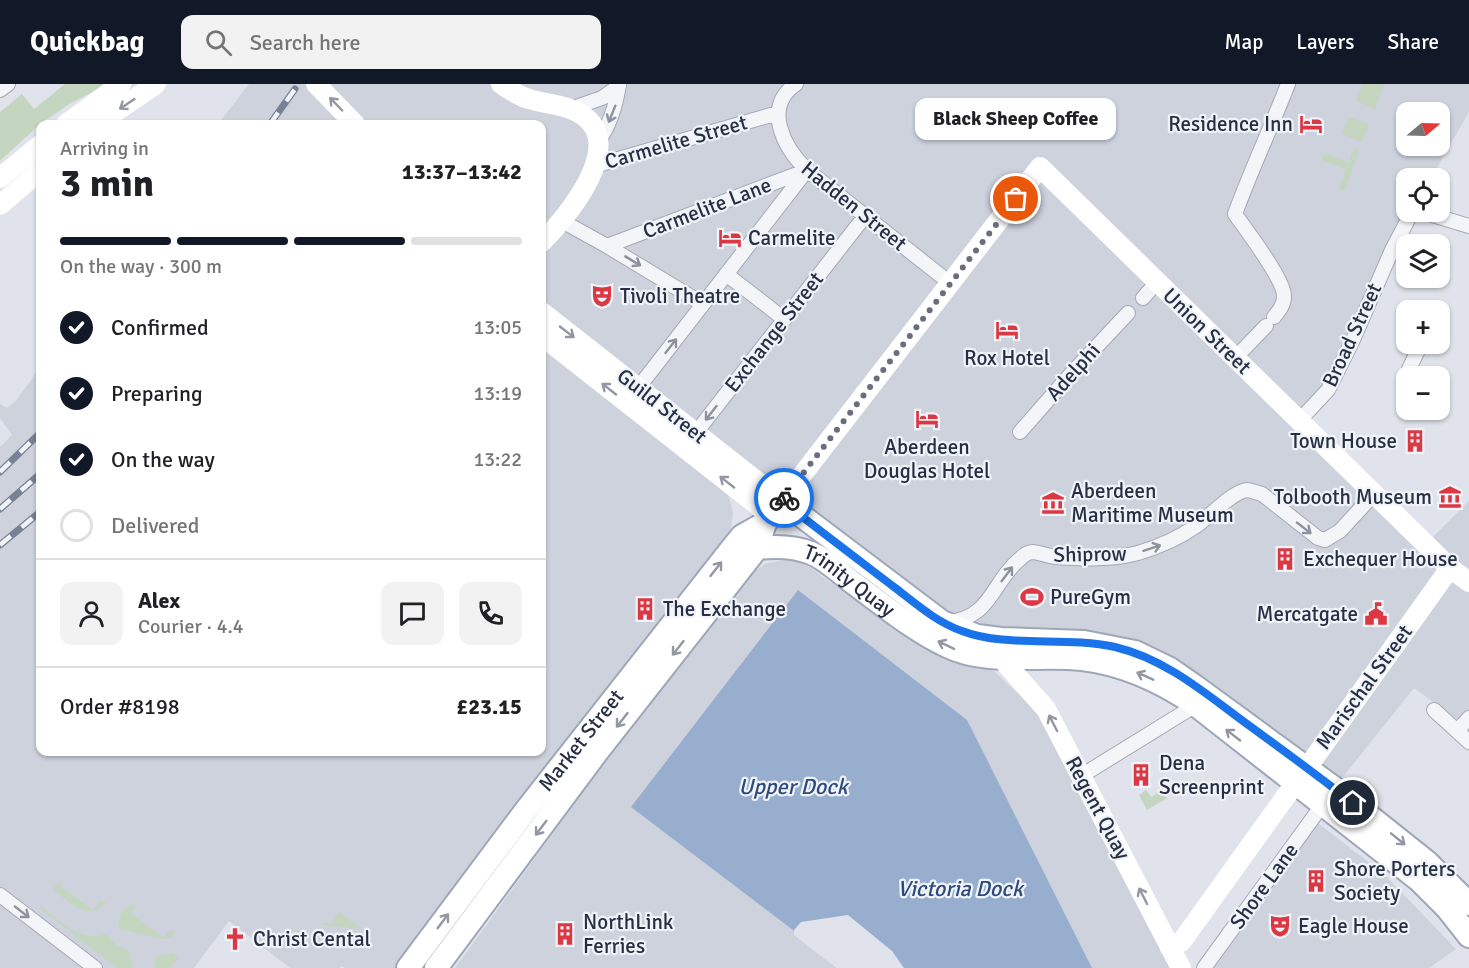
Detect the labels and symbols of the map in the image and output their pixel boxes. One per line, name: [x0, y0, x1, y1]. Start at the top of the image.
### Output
one-way arrow: [328, 97, 343, 112]
callout: Black Sheep Coffee: [916, 97, 1116, 139]
one-way arrow: [119, 98, 136, 110]
north arrow: [1396, 102, 1450, 156]
one-way arrow: [606, 104, 617, 123]
street label: Carmelite Street: [602, 109, 750, 175]
place label: Residence Inn: [1168, 111, 1293, 137]
hotel icon: Residence Inn: [1298, 111, 1324, 137]
street label: Hadden Street: [796, 156, 912, 256]
street label: Carmelite Lane: [639, 172, 775, 244]
pin: [990, 173, 1041, 224]
hotel icon: Carmelite: [717, 225, 743, 251]
place label: Carmelite: [748, 225, 835, 251]
one-way arrow: [624, 256, 641, 268]
street label: Exchange Street: [719, 267, 829, 397]
street label: Broad Street: [1317, 279, 1387, 391]
street label: Union Street: [1157, 282, 1257, 380]
theatre icon: Tivoli Theatre: [589, 283, 615, 309]
place label: Tivoli Theatre: [620, 283, 740, 309]
hotel icon: Rox Hotel: [994, 317, 1020, 343]
one-way arrow: [559, 326, 575, 339]
one-way arrow: [664, 338, 677, 354]
street label: Adelphi: [1040, 338, 1106, 406]
place label: Rox Hotel: [964, 345, 1050, 371]
street label: Guild Street: [612, 363, 712, 449]
one-way arrow: [601, 383, 617, 396]
one-way arrow: [705, 404, 718, 420]
hotel icon: Aberdeen Douglas Hotel: [914, 406, 940, 432]
place label: Town House: [1290, 428, 1397, 454]
building icon: Town House: [1402, 428, 1428, 454]
place label: Aberdeen Douglas Hotel: [864, 434, 990, 484]
courier: [754, 468, 814, 528]
one-way arrow: [719, 475, 735, 488]
place label: Aberdeen Maritime Museum: [1071, 478, 1234, 528]
place label: Tolbooth Museum: [1274, 484, 1432, 510]
museum icon: Tolbooth Museum: [1437, 484, 1463, 510]
museum icon: Aberdeen Maritime Museum: [1040, 490, 1066, 516]
one-way arrow: [1296, 521, 1312, 534]
street label: Trinity Quay: [800, 539, 900, 623]
street label: Shiprow: [1053, 540, 1127, 568]
one-way arrow: [1142, 542, 1161, 553]
building icon: Exchequer House: [1272, 546, 1298, 572]
place label: Exchequer House: [1303, 546, 1458, 572]
one-way arrow: [709, 561, 722, 577]
one-way arrow: [1000, 566, 1013, 582]
sports icon: PureGym: [1019, 584, 1045, 610]
place label: PureGym: [1050, 584, 1131, 610]
building icon: The Exchange: [632, 596, 658, 622]
place label: The Exchange: [663, 596, 786, 622]
place label: Mercatgate: [1256, 601, 1358, 627]
public building icon: Mercatgate: [1363, 601, 1389, 627]
street label: Marischal Street: [1310, 619, 1418, 755]
one-way arrow: [938, 638, 956, 650]
one-way arrow: [672, 639, 685, 655]
one-way arrow: [1137, 670, 1155, 681]
street label: Market Street: [533, 684, 629, 797]
one-way arrow: [616, 712, 629, 728]
one-way arrow: [1047, 715, 1059, 732]
one-way arrow: [1225, 729, 1241, 742]
place label: Dena Screenprint: [1159, 750, 1264, 800]
street label: Regent Quay: [1060, 752, 1136, 864]
building icon: Dena Screenprint: [1128, 762, 1154, 788]
water label: Upper Dock: [738, 773, 850, 800]
pin: [1327, 777, 1378, 828]
one-way arrow: [534, 820, 547, 836]
one-way arrow: [1390, 833, 1406, 846]
street label: Shore Lane: [1224, 838, 1304, 934]
place label: Shore Porters Society: [1334, 856, 1455, 906]
building icon: Shore Porters Society: [1303, 868, 1329, 894]
water label: Victoria Dock: [897, 875, 1025, 902]
one-way arrow: [1137, 888, 1149, 905]
one-way arrow: [14, 906, 30, 919]
place label: NorthLink Ferries: [583, 909, 674, 959]
theatre icon: Eagle House: [1267, 913, 1293, 939]
place label: Eagle House: [1298, 913, 1409, 939]
one-way arrow: [437, 914, 450, 930]
building icon: NorthLink Ferries: [552, 921, 578, 947]
church icon: Christ Cental: [222, 926, 248, 952]
place label: Christ Cental: [253, 926, 371, 952]

